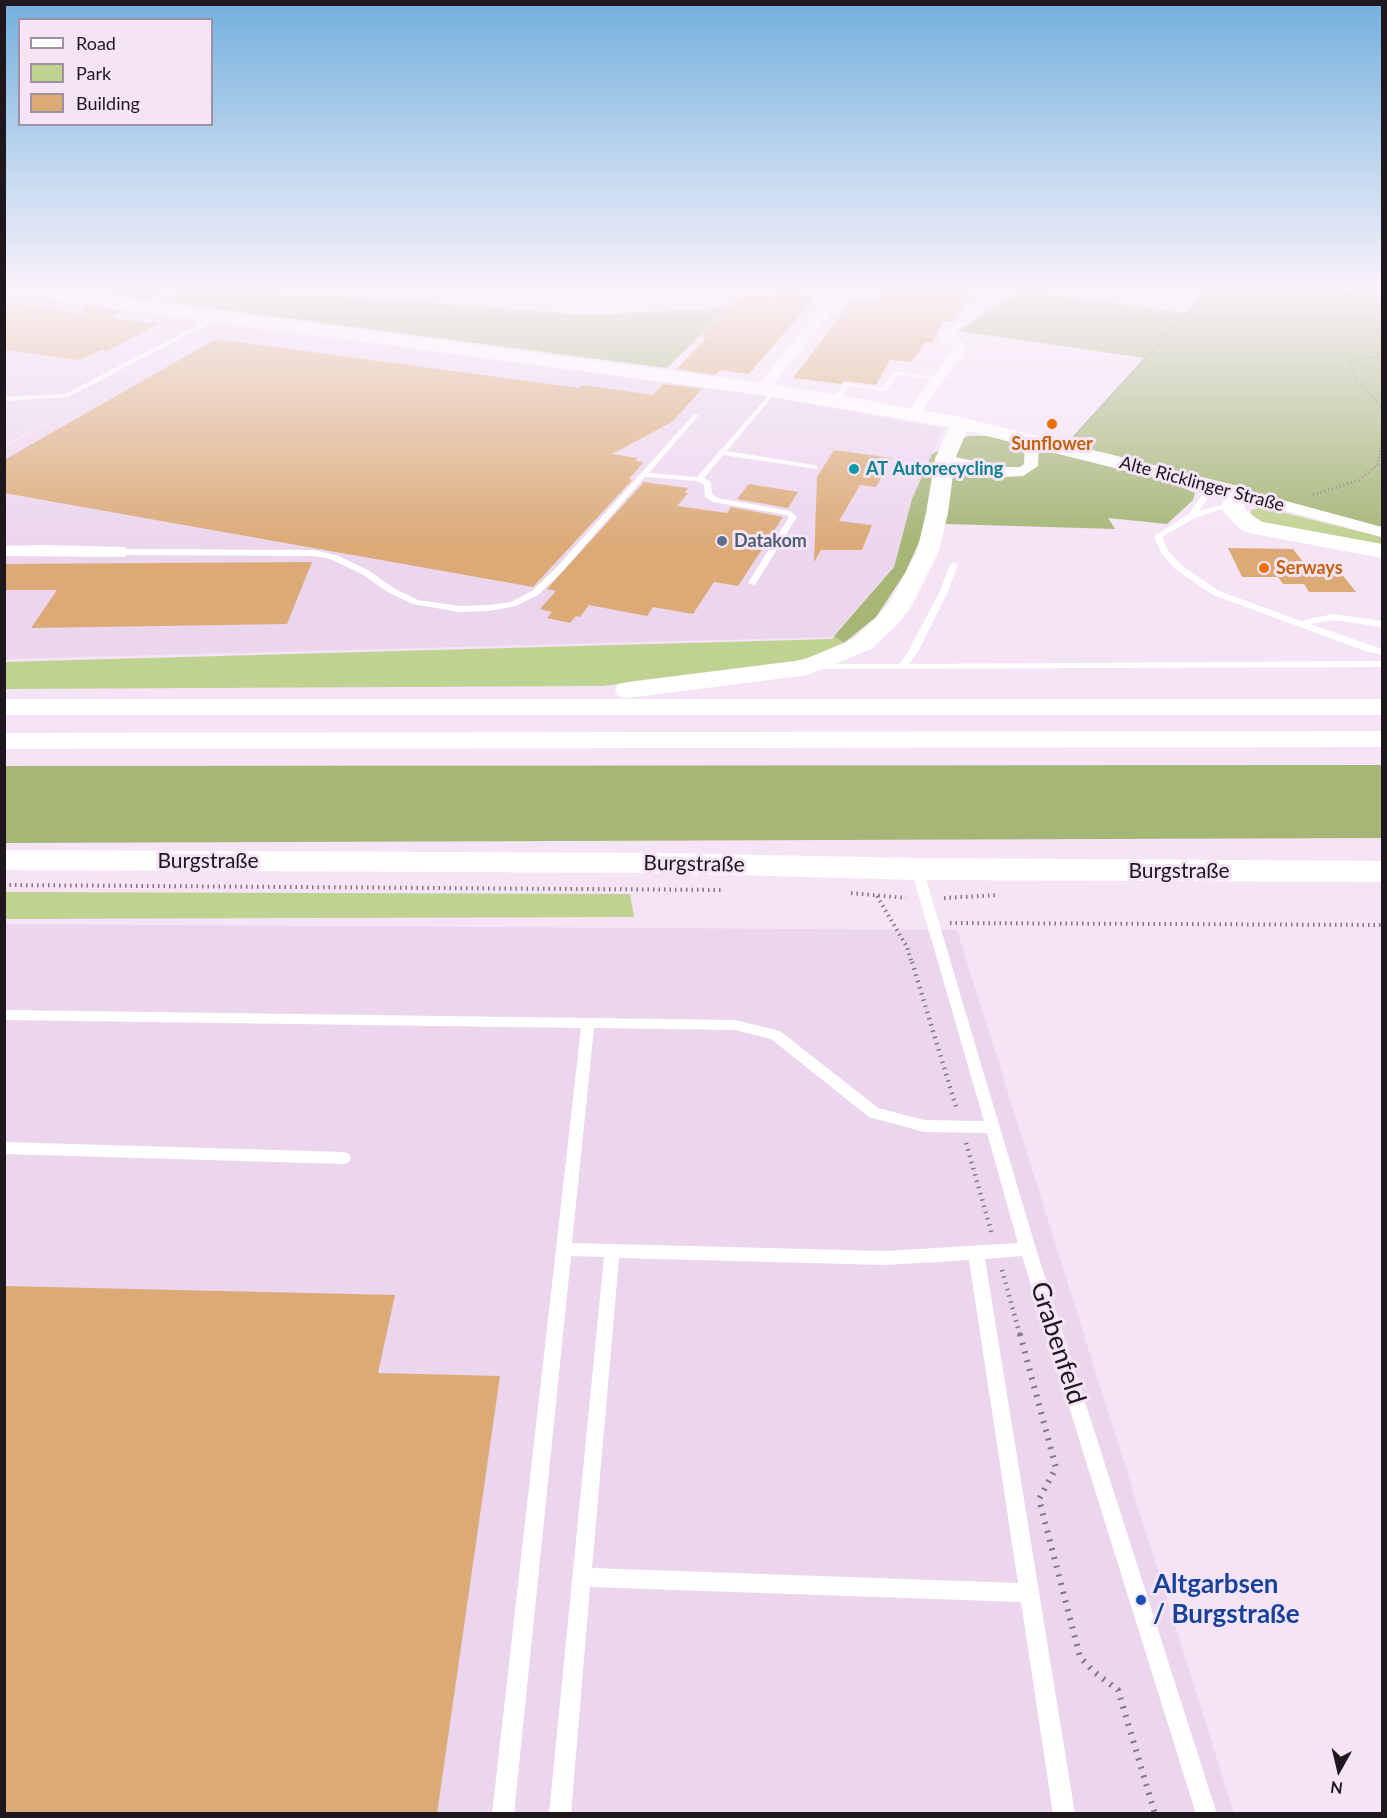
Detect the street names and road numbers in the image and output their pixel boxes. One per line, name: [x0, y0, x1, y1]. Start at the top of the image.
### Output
street label: Alte Ricklinger Straße: [1117, 452, 1287, 516]
street label: Burgstraße: [157, 848, 259, 874]
street label: Burgstraße: [643, 851, 745, 877]
street label: Burgstraße: [1128, 858, 1230, 884]
street label: Grabenfeld: [1024, 1278, 1092, 1408]

